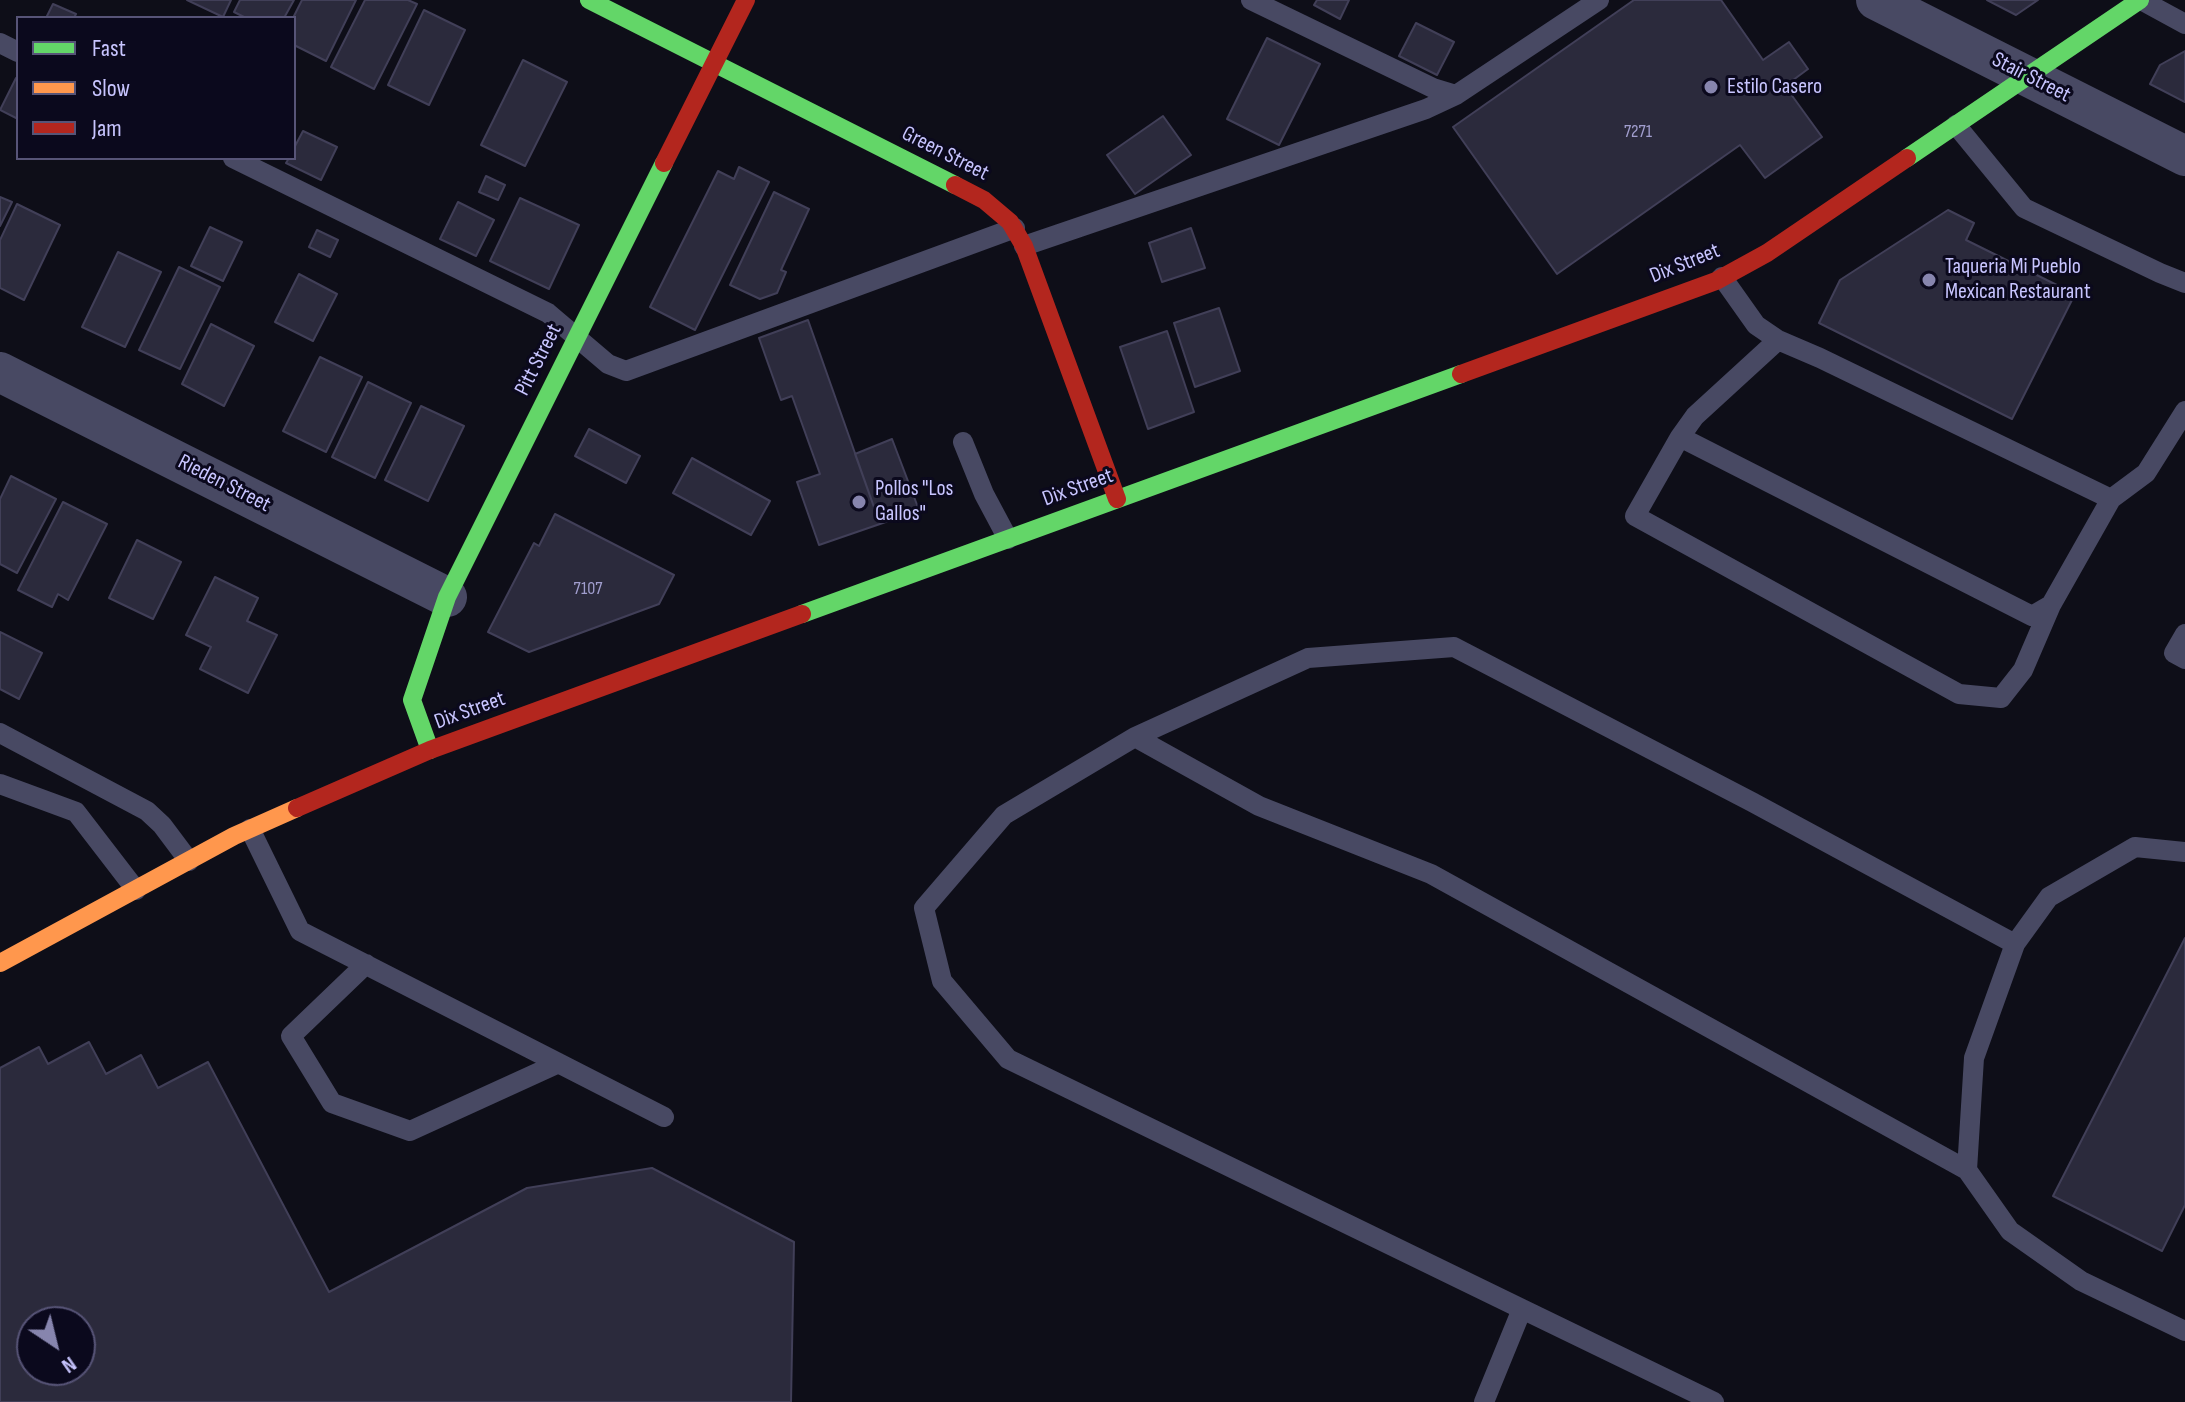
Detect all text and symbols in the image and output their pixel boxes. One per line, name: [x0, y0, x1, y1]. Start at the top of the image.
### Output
legend: [16, 16, 296, 160]
text: Fast: [92, 34, 126, 63]
street label: Stair Street: [1987, 47, 2075, 109]
text: Slow: [92, 74, 130, 103]
place label: Estilo Casero: [1727, 74, 1822, 100]
marker: Estilo Casero: [1702, 78, 1720, 96]
text: Jam: [92, 114, 122, 143]
street label: Green Street: [897, 121, 993, 187]
house number: 7271: [1624, 121, 1652, 143]
street label: Dix Street: [1646, 238, 1724, 290]
place label: Taqueria Mi Pueblo Mexican Restaurant: [1945, 254, 2091, 306]
marker: Taqueria Mi Pueblo Mexican Restaurant: [1920, 271, 1938, 289]
street label: Pitt Street: [510, 320, 568, 400]
street label: Rieden Street: [173, 449, 275, 519]
street label: Dix Street: [1039, 463, 1117, 513]
place label: Pollos "Los Gallos": [875, 476, 953, 528]
marker: Pollos "Los Gallos": [850, 493, 868, 511]
house number: 7107: [574, 578, 602, 600]
street label: Dix Street: [431, 686, 509, 736]
north arrow: [16, 1306, 96, 1386]
text: N: [56, 1350, 81, 1379]

